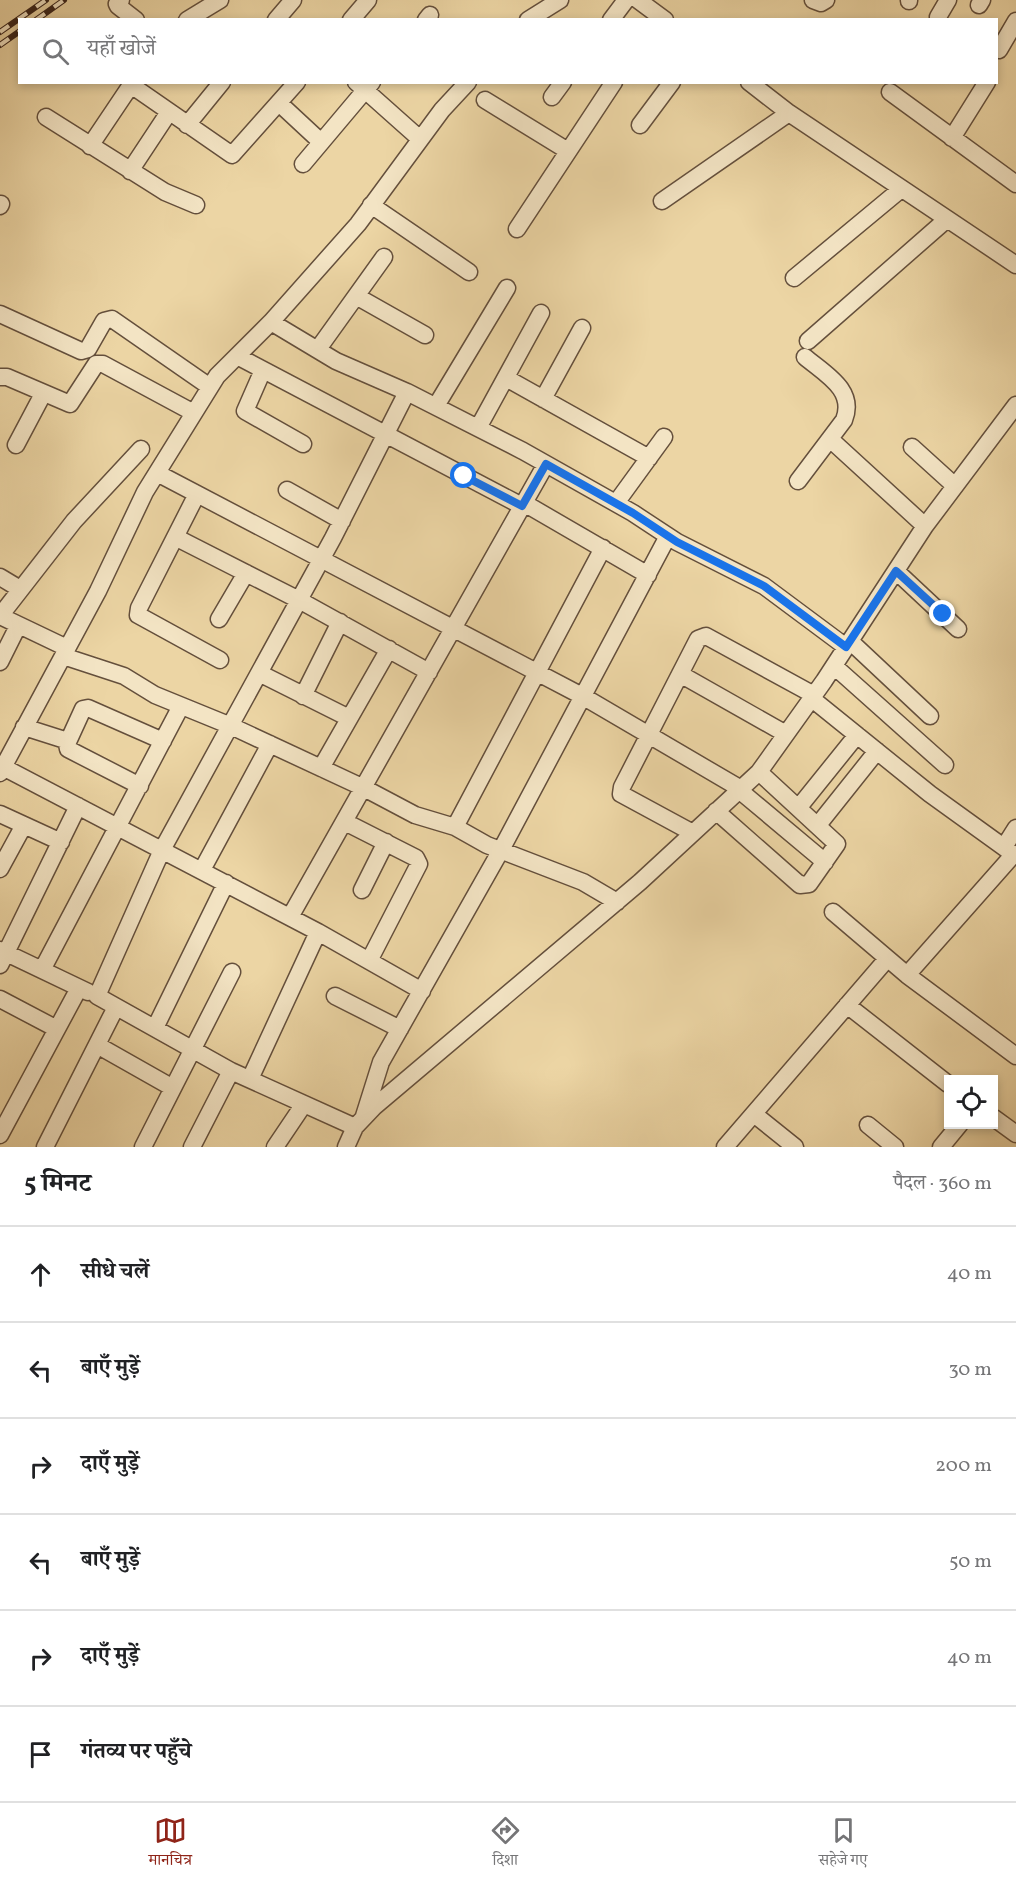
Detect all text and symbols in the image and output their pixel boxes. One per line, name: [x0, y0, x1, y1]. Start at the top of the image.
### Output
search box: [18, 18, 998, 84]
text: यहाँ खोजें: [87, 34, 156, 65]
icon: search: [39, 35, 72, 68]
route start: [450, 462, 476, 488]
route end: [929, 600, 955, 626]
map controls: [944, 1075, 998, 1129]
button: locate: [944, 1075, 998, 1129]
text: 5 मिनट: [24, 1166, 91, 1202]
text: पैदल · 360 m: [893, 1170, 992, 1198]
text: सीधे चलें: [81, 1257, 149, 1288]
icon: ahead: [24, 1258, 57, 1291]
text: 40 m: [947, 1260, 992, 1288]
text: बाएँ मुड़ें: [81, 1353, 140, 1384]
icon: left: [24, 1354, 57, 1387]
text: 30 m: [948, 1356, 992, 1384]
text: दाएँ मुड़ें: [81, 1449, 139, 1480]
icon: right: [24, 1450, 57, 1483]
text: 200 m: [935, 1452, 992, 1480]
text: बाएँ मुड़ें: [81, 1545, 140, 1576]
icon: left: [24, 1546, 57, 1579]
text: 50 m: [949, 1548, 992, 1576]
text: दाएँ मुड़ें: [81, 1641, 139, 1672]
icon: right: [24, 1642, 57, 1675]
text: 40 m: [947, 1644, 992, 1672]
text: गंतव्य पर पहुँचे: [81, 1737, 192, 1768]
icon: arrive: [24, 1738, 57, 1771]
tab: मानचित्र: [148, 1814, 192, 1875]
tab: दिशा: [489, 1814, 522, 1875]
tab: सहेजे गए: [819, 1814, 867, 1875]

